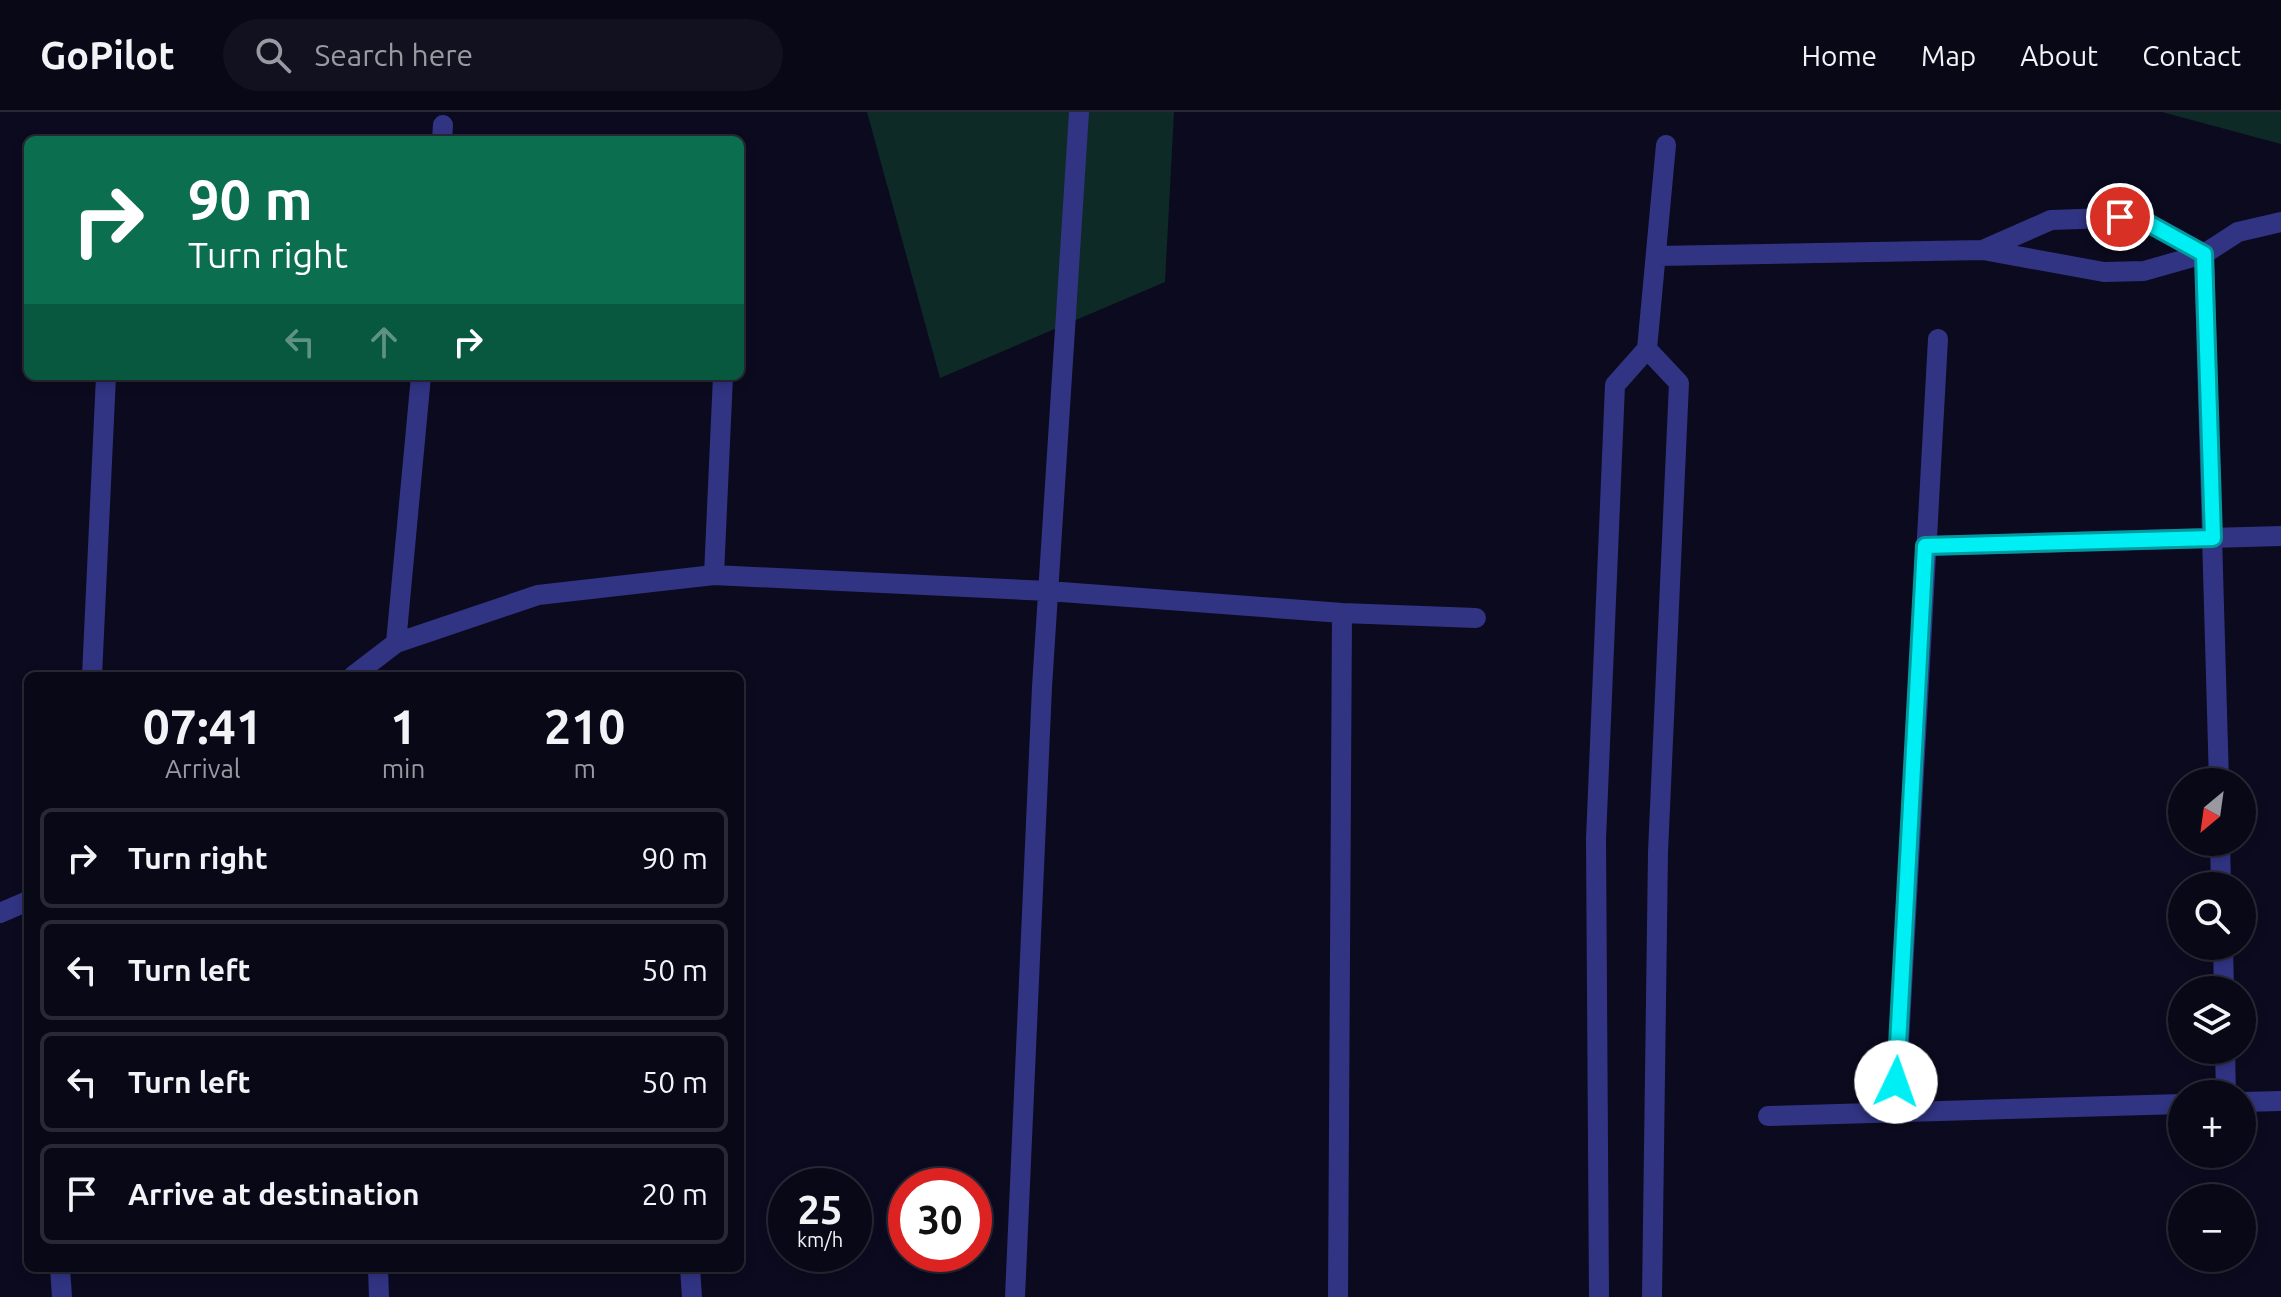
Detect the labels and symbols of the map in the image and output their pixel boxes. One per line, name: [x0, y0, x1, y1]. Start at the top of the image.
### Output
pin: [2086, 183, 2154, 251]
north arrow: [2168, 768, 2256, 856]
position arrow: [1854, 1040, 1938, 1124]
speed limit sign: 30: [888, 1168, 992, 1272]

